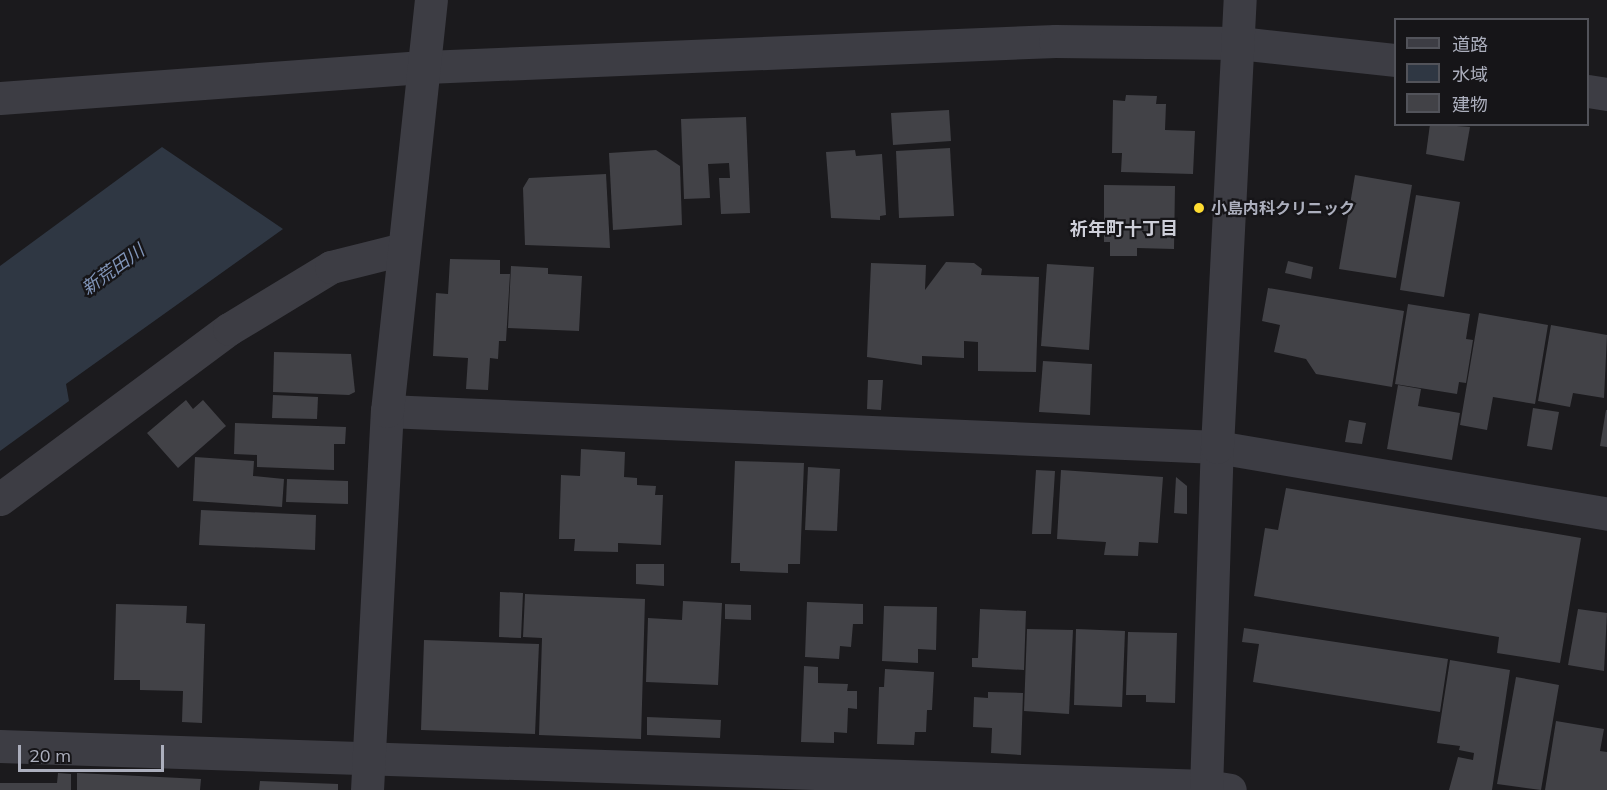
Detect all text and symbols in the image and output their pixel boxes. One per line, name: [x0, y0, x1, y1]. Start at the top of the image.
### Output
legend: [1394, 18, 1589, 126]
text: 道路: [1452, 33, 1488, 56]
text: 水域: [1452, 63, 1488, 86]
text: 建物: [1452, 93, 1488, 116]
place label: 小島内科クリニック: [1211, 198, 1355, 218]
marker: 小島内科クリニック: [1192, 201, 1206, 215]
district label: 祈年町十丁目: [1070, 218, 1178, 240]
water label: 新荒田川: [78, 240, 148, 300]
scale bar: [21, 733, 166, 771]
text: 20 m: [29, 744, 71, 767]

